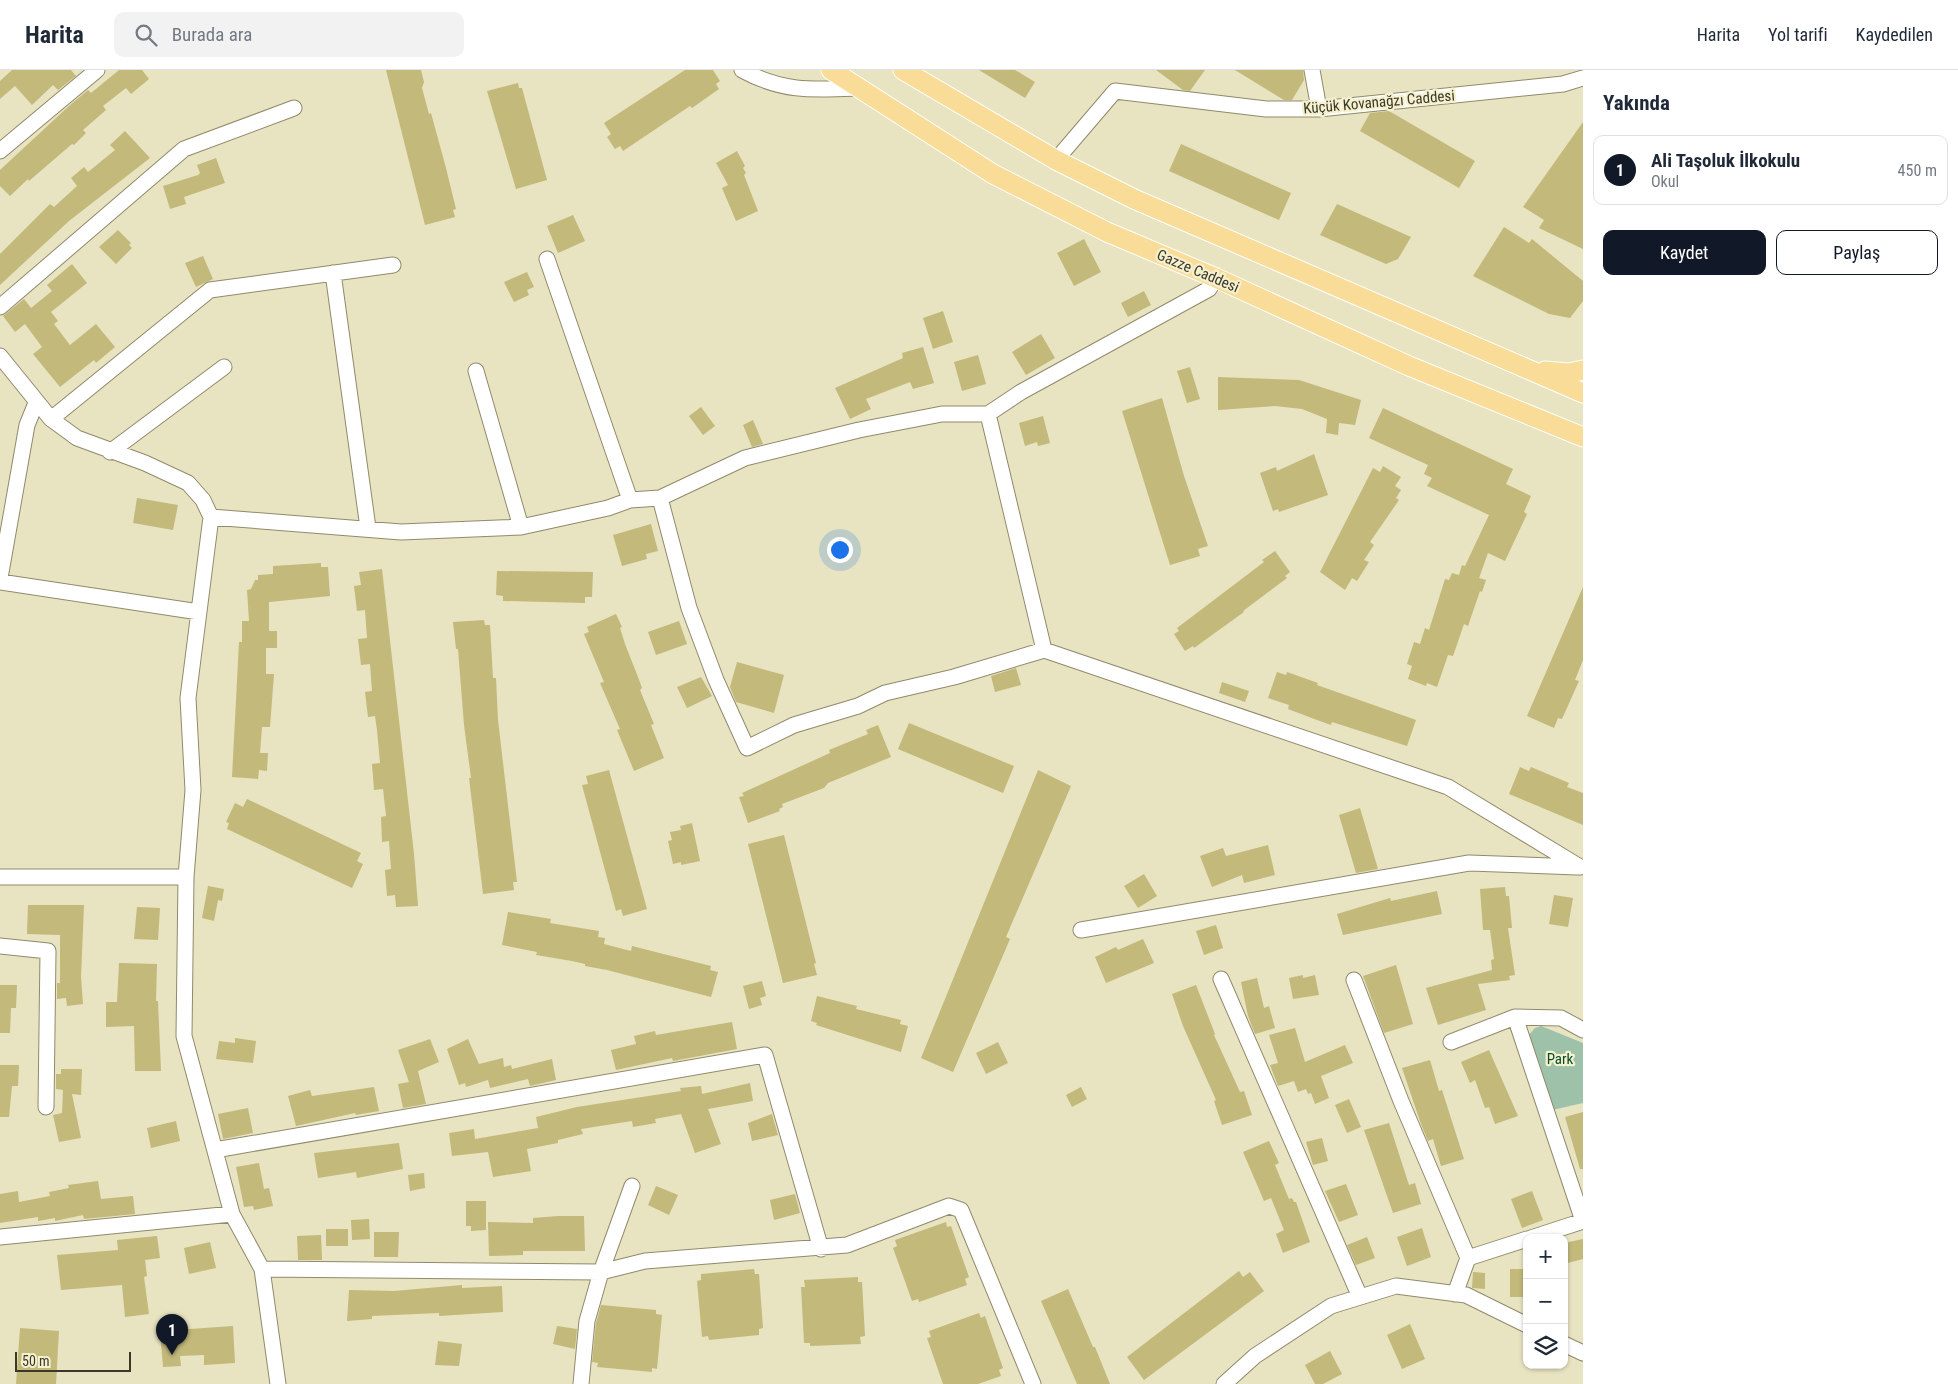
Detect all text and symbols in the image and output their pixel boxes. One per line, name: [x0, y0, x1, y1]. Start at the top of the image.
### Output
search box: [114, 12, 464, 57]
text: Harita: [25, 21, 84, 49]
icon: search: [132, 21, 160, 49]
text: Burada ara: [172, 23, 252, 46]
text: Harita: [1697, 24, 1740, 45]
text: Yol tarifi: [1768, 24, 1828, 45]
text: Kaydedilen: [1856, 24, 1933, 45]
street label: Küçük Kovanağzı Caddesi: [1303, 86, 1455, 118]
text: Yakında: [1603, 91, 1670, 115]
text: Ali Taşoluk İlkokulu: [1651, 149, 1800, 172]
text: 1: [1616, 161, 1624, 180]
text: 450 m: [1898, 161, 1937, 180]
text: Okul: [1651, 172, 1679, 191]
button: Kaydet: [1603, 230, 1766, 275]
button: Paylaş: [1776, 230, 1938, 275]
street label: Gazze Caddesi: [1154, 246, 1242, 296]
your location: [827, 537, 853, 563]
park label: Park: [1547, 1050, 1574, 1068]
map controls: [1523, 1234, 1568, 1369]
button: +: [1523, 1234, 1568, 1279]
button: −: [1523, 1279, 1568, 1324]
pin: 1: [156, 1314, 188, 1355]
button: layers: [1523, 1324, 1568, 1369]
scale bar: [15, 1349, 131, 1372]
text: 50 m: [22, 1353, 50, 1369]

